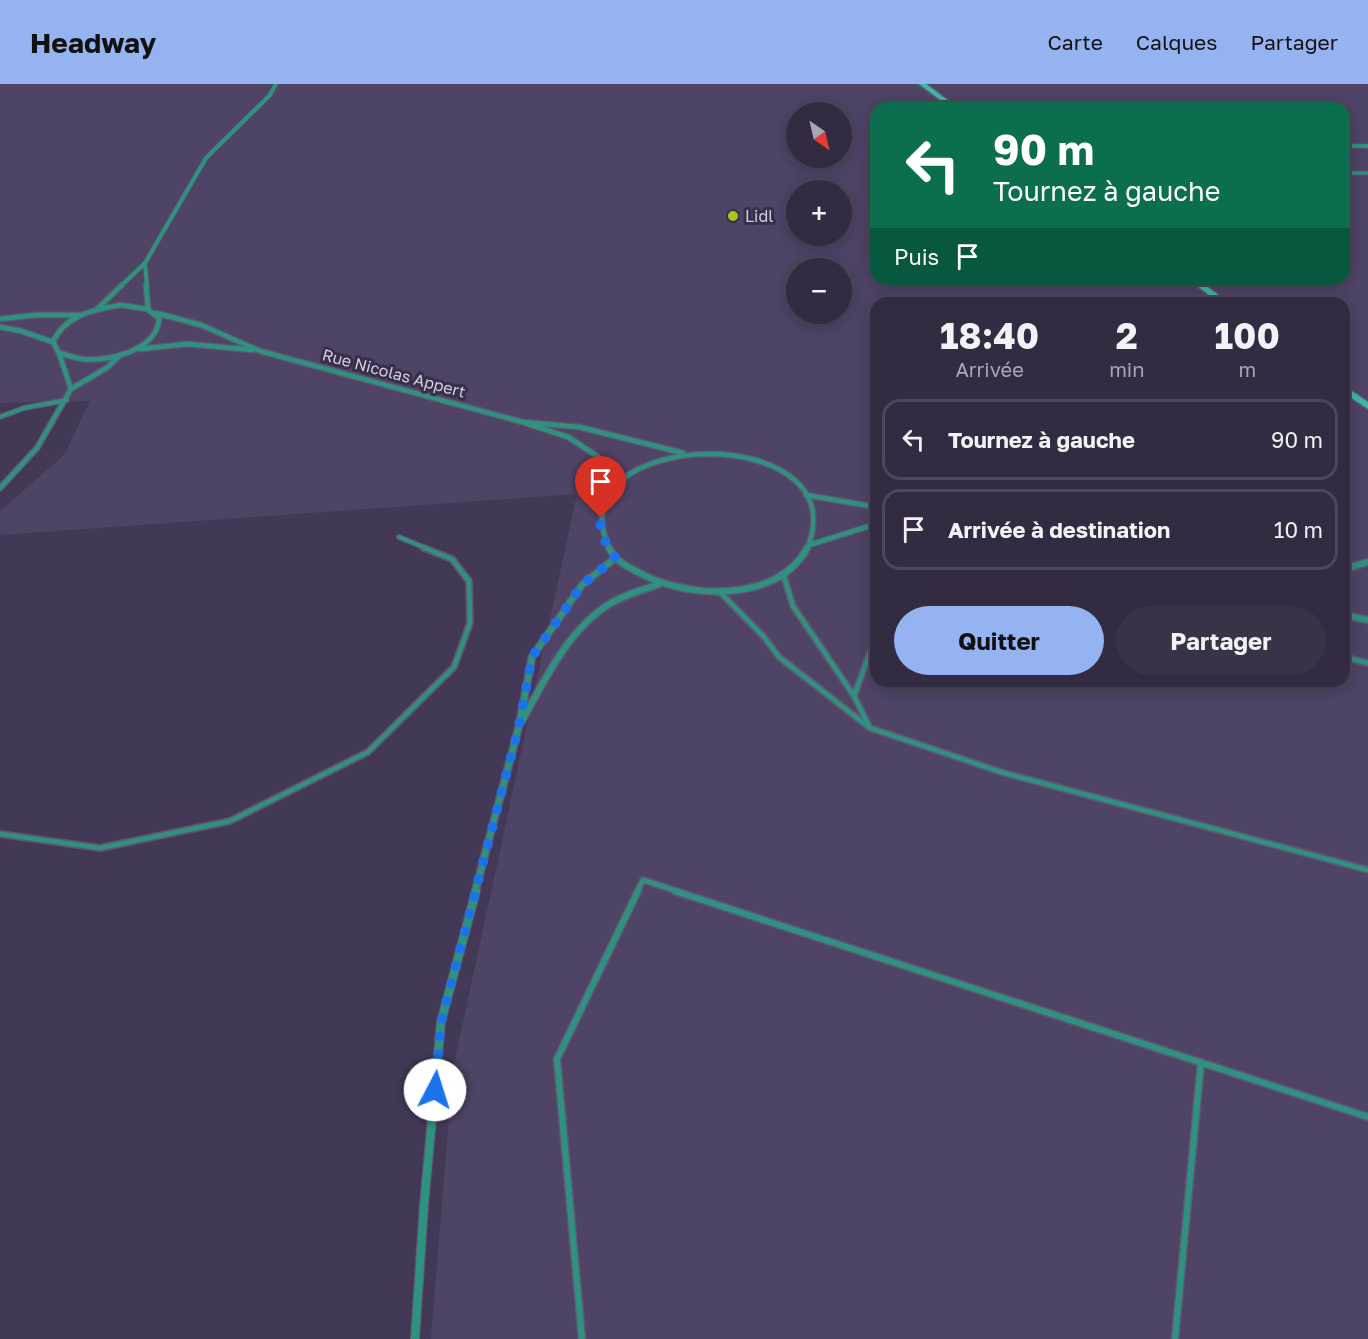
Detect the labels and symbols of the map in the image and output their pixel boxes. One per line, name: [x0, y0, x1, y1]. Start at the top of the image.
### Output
north arrow: [786, 102, 852, 168]
place label: Lidl: [745, 206, 773, 226]
marker: Lidl: [726, 209, 740, 223]
street label: Rue Nicolas Appert: [320, 344, 468, 402]
pin: [575, 456, 626, 518]
position arrow: [403, 1058, 467, 1122]

